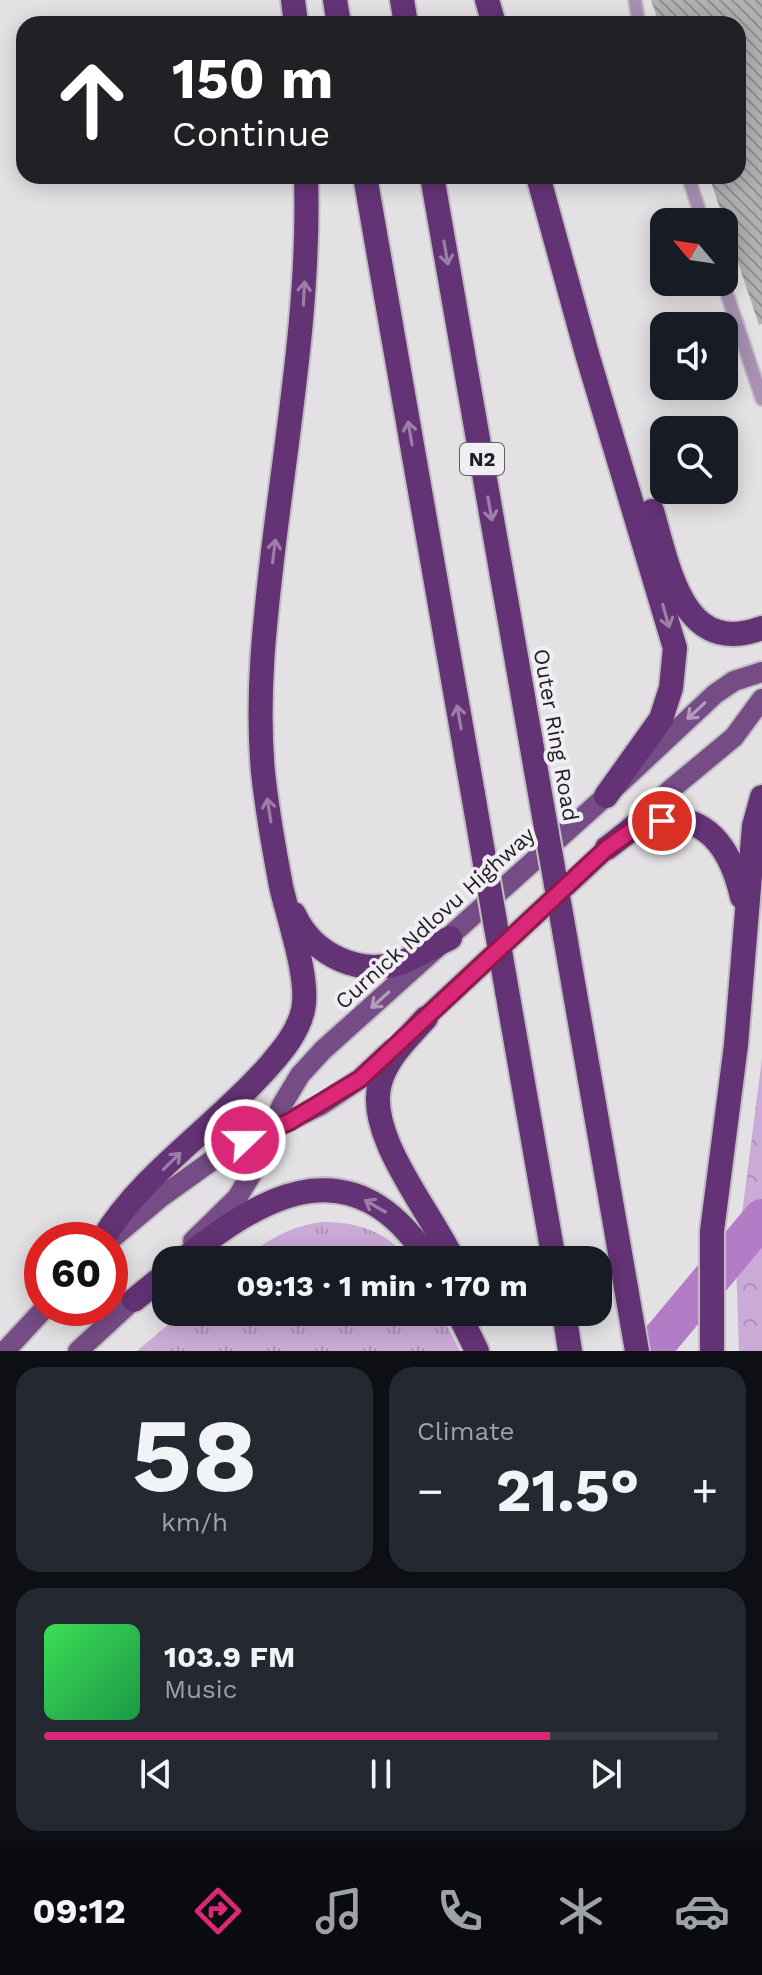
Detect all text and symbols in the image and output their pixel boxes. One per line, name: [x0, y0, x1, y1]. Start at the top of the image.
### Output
text: 150 m: [172, 46, 334, 112]
icon: ahead: [40, 48, 144, 152]
text: Continue: [172, 113, 330, 155]
north arrow: [650, 208, 738, 296]
map controls: [650, 208, 738, 504]
one-way arrow: [439, 240, 454, 265]
one-way arrow: [297, 280, 312, 307]
button: sound: [650, 312, 738, 400]
button: search: [650, 416, 738, 504]
one-way arrow: [402, 421, 417, 446]
road number: N2: [460, 443, 504, 475]
one-way arrow: [484, 496, 499, 521]
one-way arrow: [266, 538, 281, 565]
one-way arrow: [659, 603, 674, 629]
street label: Outer Ring Road: [529, 647, 583, 823]
one-way arrow: [687, 701, 706, 720]
one-way arrow: [451, 705, 466, 730]
pin: [628, 787, 696, 855]
one-way arrow: [261, 797, 276, 823]
icon: arrive: [640, 799, 684, 843]
street label: Curnick Ndlovu Highway: [330, 821, 540, 1014]
one-way arrow: [371, 990, 391, 1008]
position arrow: [203, 1098, 287, 1182]
one-way arrow: [162, 1152, 182, 1171]
one-way arrow: [364, 1197, 387, 1213]
speed limit sign: 60: [24, 1222, 128, 1326]
text: 09:13 · 1 min · 170 m: [236, 1268, 528, 1303]
text: 58: [132, 1394, 257, 1516]
text: Climate: [417, 1416, 515, 1446]
text: 21.5°: [496, 1455, 639, 1526]
text: −: [417, 1465, 444, 1517]
text: +: [691, 1465, 718, 1517]
text: km/h: [161, 1507, 228, 1537]
text: 103.9 FM: [164, 1639, 295, 1674]
text: Music: [164, 1674, 237, 1704]
icon: previous: [134, 1752, 178, 1796]
icon: pause: [359, 1752, 403, 1796]
icon: next: [584, 1752, 628, 1796]
icon: directions: [190, 1883, 246, 1939]
icon: music: [311, 1883, 367, 1939]
icon: phone: [432, 1883, 488, 1939]
icon: climate: [553, 1883, 609, 1939]
icon: car: [674, 1883, 730, 1939]
text: 09:12: [32, 1890, 126, 1932]

